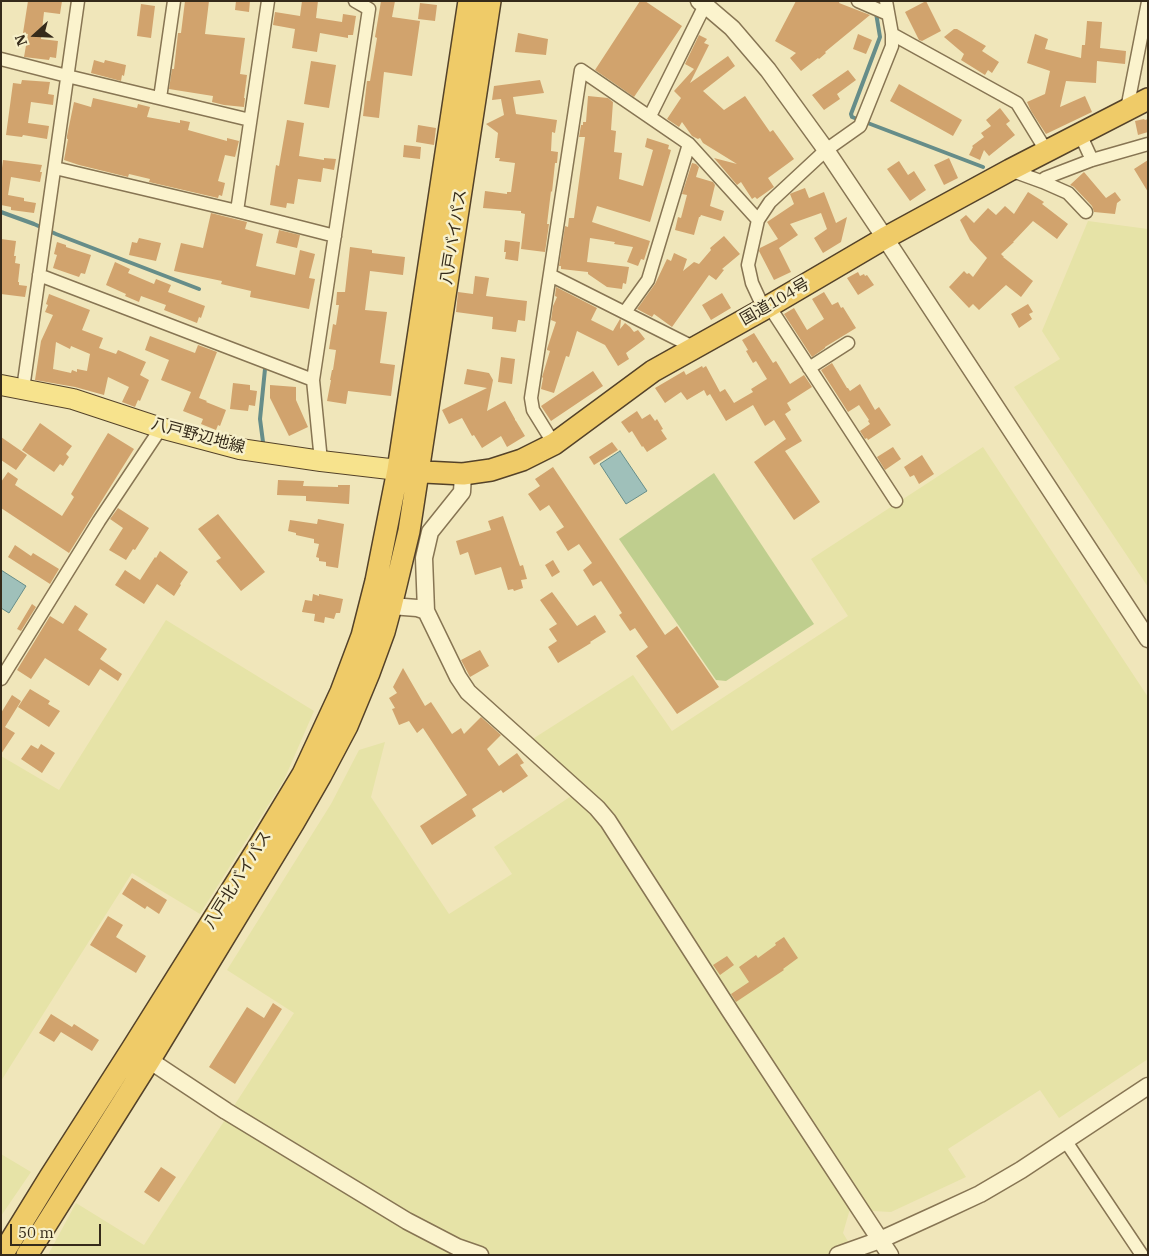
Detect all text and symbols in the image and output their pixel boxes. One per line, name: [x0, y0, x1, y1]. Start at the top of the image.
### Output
north arrow: [10, 10, 60, 60]
text: N: [11, 32, 31, 48]
street label: 八戸バイパス: [437, 188, 471, 286]
street label: 国道104号: [737, 274, 813, 330]
street label: 八戸野辺地線: [149, 414, 247, 458]
street label: 八戸北バイパス: [200, 827, 276, 933]
scale bar: [12, 1214, 104, 1246]
text: 50 m: [18, 1223, 54, 1242]

